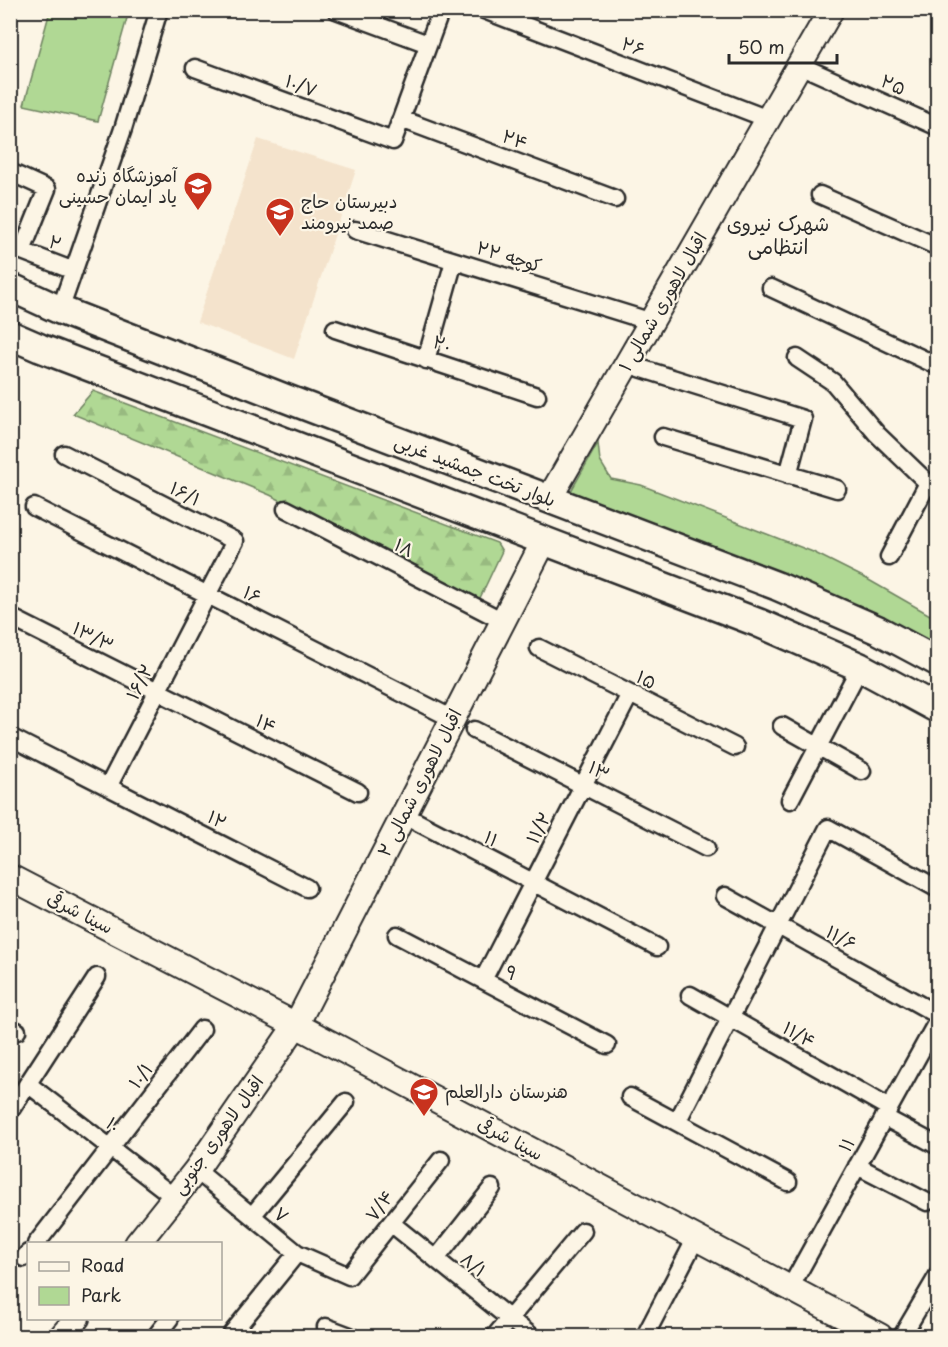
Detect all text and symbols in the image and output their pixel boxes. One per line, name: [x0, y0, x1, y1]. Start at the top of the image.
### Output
scale bar: [729, 27, 837, 65]
street label: ۲۶: [618, 29, 649, 62]
text: 50 m: [738, 33, 785, 60]
street label: ۱۰/۷: [282, 66, 321, 103]
street label: ۲۵: [877, 66, 910, 101]
street label: ۲۴: [499, 121, 532, 156]
place label: آموزشگاه زنده یاد ایمان حسینی: [59, 161, 179, 209]
school or university icon: آموزشگاه زنده یاد ایمان حسینی: [182, 170, 214, 212]
place label: دبیرستان حاج صمد نیرومند: [301, 187, 397, 235]
school or university icon: دبیرستان حاج صمد نیرومند: [264, 196, 296, 238]
district label: شهرک نیروی انتظامی: [727, 208, 829, 261]
street label: اقبال لاهوری شمالی ۱: [611, 226, 713, 376]
street label: ۲: [45, 227, 66, 256]
street label: کوچه ۲۲: [474, 233, 546, 278]
street label: ۲۰: [430, 327, 455, 358]
street label: بلوار تخت جمشید غربی: [391, 426, 560, 513]
street label: ۱۶/۱: [166, 474, 206, 512]
street label: ۱۸: [390, 530, 419, 563]
street label: ۱۶: [239, 578, 267, 610]
street label: ۱۳/۳: [68, 614, 119, 658]
street label: ۱۶/۲: [118, 659, 159, 704]
street label: ۱۵: [632, 662, 661, 695]
street label: اقبال لاهوری شمالی ۲: [370, 704, 468, 861]
street label: ۱۴: [252, 706, 282, 739]
street label: ۱۳: [584, 753, 615, 787]
street label: ۱۲: [203, 802, 232, 835]
street label: ۱۱/۲: [518, 807, 557, 848]
street label: ۱۱: [480, 823, 504, 853]
street label: سینا شرقی: [43, 884, 118, 940]
street label: ۱۱/۶: [821, 917, 862, 956]
street label: ۹: [501, 957, 523, 986]
street label: ۱۱/۴: [778, 1014, 821, 1054]
street label: ۱۰/۱: [121, 1056, 159, 1094]
street label: اقبال لاهوری جنوبی: [164, 1069, 269, 1199]
school or university icon: هنرستان دارالعلم: [408, 1076, 440, 1118]
place label: هنرستان دارالعلم: [445, 1077, 568, 1106]
street label: ۱۰: [101, 1109, 127, 1138]
street label: سینا شرقی: [473, 1109, 548, 1166]
street label: ۱۱: [831, 1132, 861, 1157]
street label: ۷/۴: [358, 1184, 400, 1227]
street label: ۷: [269, 1199, 295, 1228]
legend: [27, 1242, 222, 1320]
street label: ۸/۱: [455, 1245, 493, 1283]
text: Road: [81, 1251, 125, 1278]
text: Park: [81, 1281, 121, 1308]

